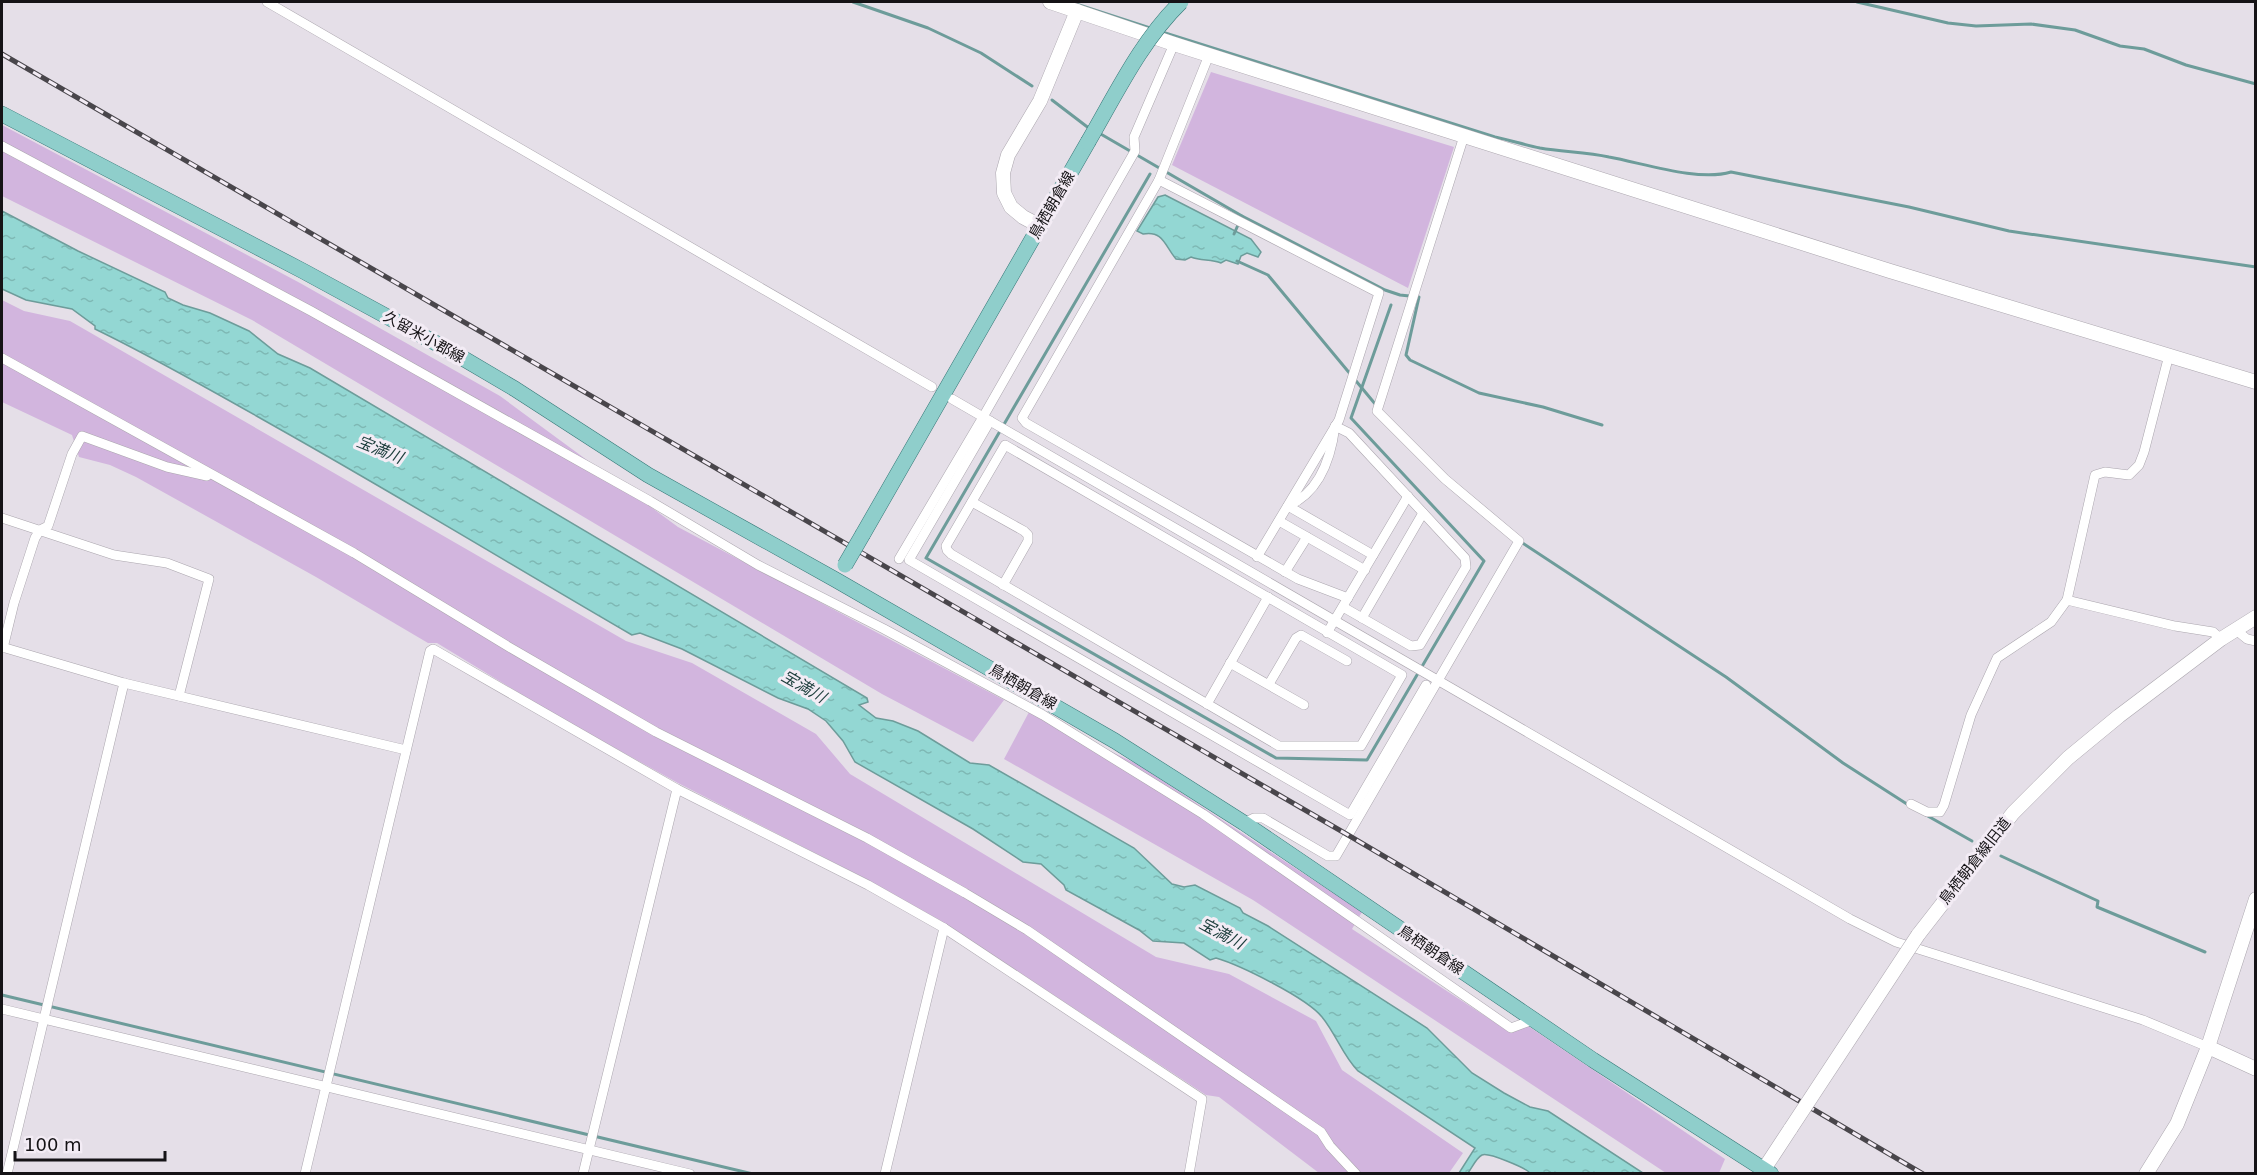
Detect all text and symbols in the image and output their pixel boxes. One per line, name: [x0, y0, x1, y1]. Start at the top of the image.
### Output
street label: 鳥栖朝倉線: [1025, 168, 1079, 242]
street label: 久留米小郡線: [380, 307, 468, 367]
water label: 宝満川: [354, 432, 407, 468]
street label: 鳥栖朝倉線: [986, 660, 1060, 714]
water label: 宝満川: [778, 666, 831, 708]
street label: 鳥栖朝倉線旧道: [1936, 814, 2014, 908]
water label: 宝満川: [1196, 914, 1249, 954]
street label: 鳥栖朝倉線: [1395, 922, 1467, 978]
scale bar: [15, 1124, 165, 1162]
text: 100 m: [24, 1134, 82, 1155]

